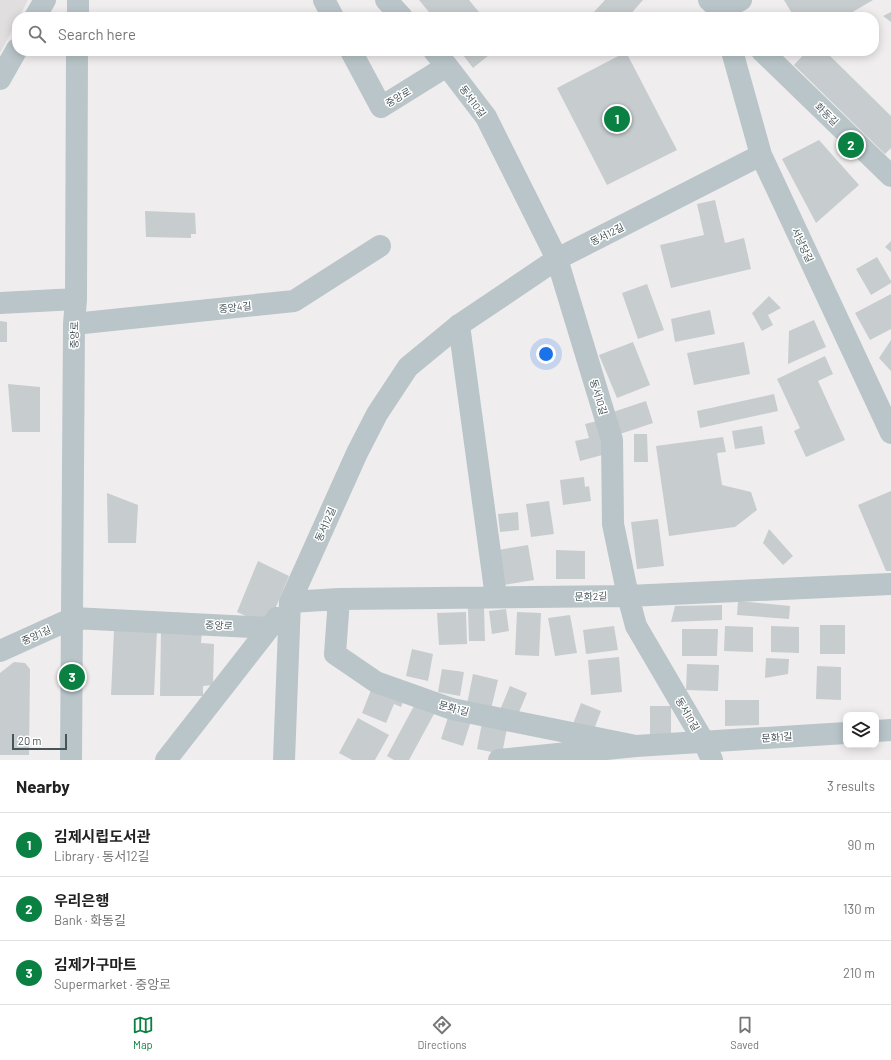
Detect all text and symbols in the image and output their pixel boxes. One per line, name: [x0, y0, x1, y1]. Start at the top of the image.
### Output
search box: [12, 12, 879, 56]
icon: search: [26, 23, 48, 45]
text: Search here: [58, 25, 136, 43]
street label: 동서10길: [457, 83, 489, 119]
street label: 중앙로: [383, 85, 413, 109]
street label: 화동길: [813, 100, 841, 128]
pin: 1: [604, 104, 630, 134]
pin: 2: [838, 130, 864, 160]
street label: 동서12길: [588, 220, 626, 248]
street label: 서낭당길: [790, 226, 816, 264]
street label: 중앙4길: [218, 299, 252, 315]
street label: 중앙로: [68, 321, 80, 349]
your location: [536, 344, 556, 364]
street label: 동서10길: [588, 378, 610, 416]
street label: 동서12길: [312, 505, 338, 543]
street label: 문화2길: [574, 590, 608, 602]
street label: 중앙로: [205, 618, 233, 632]
street label: 중앙1길: [19, 623, 53, 647]
pin: 3: [59, 662, 85, 692]
street label: 동서10길: [674, 695, 702, 733]
street label: 문화1길: [437, 698, 471, 718]
map controls: [843, 712, 879, 748]
button: layers: [843, 712, 879, 748]
street label: 문화1길: [761, 730, 793, 744]
scale bar: [12, 732, 67, 751]
text: 20 m: [18, 734, 41, 747]
text: Nearby: [16, 776, 70, 796]
text: 3 results: [827, 778, 875, 794]
text: 김제시립도서관: [54, 827, 151, 845]
text: 1: [27, 837, 31, 853]
text: 90 m: [848, 837, 875, 853]
text: Library · 동서12길: [54, 848, 150, 864]
text: 우리은행: [54, 891, 109, 909]
text: 2: [25, 901, 33, 917]
text: 130 m: [843, 901, 875, 917]
text: Bank · 화동길: [54, 912, 126, 928]
text: 김제가구마트: [54, 955, 137, 973]
text: 3: [25, 965, 33, 981]
text: 210 m: [843, 965, 875, 981]
text: Supermarket · 중앙로: [54, 976, 171, 992]
tab: Map: [132, 1014, 154, 1051]
tab: Directions: [417, 1014, 467, 1051]
tab: Saved: [730, 1014, 759, 1051]

